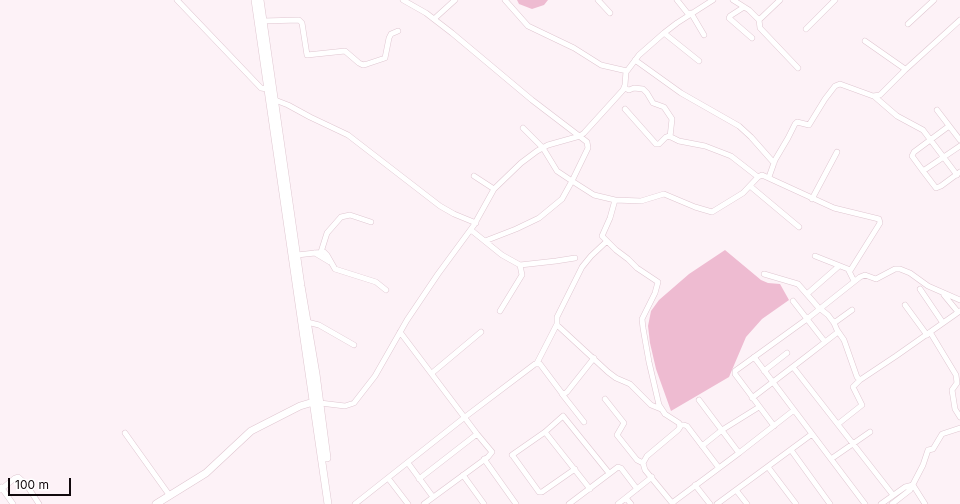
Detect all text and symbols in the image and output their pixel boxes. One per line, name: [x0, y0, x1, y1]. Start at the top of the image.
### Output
scale bar: [10, 470, 73, 496]
text: 100 m: [15, 477, 49, 492]

